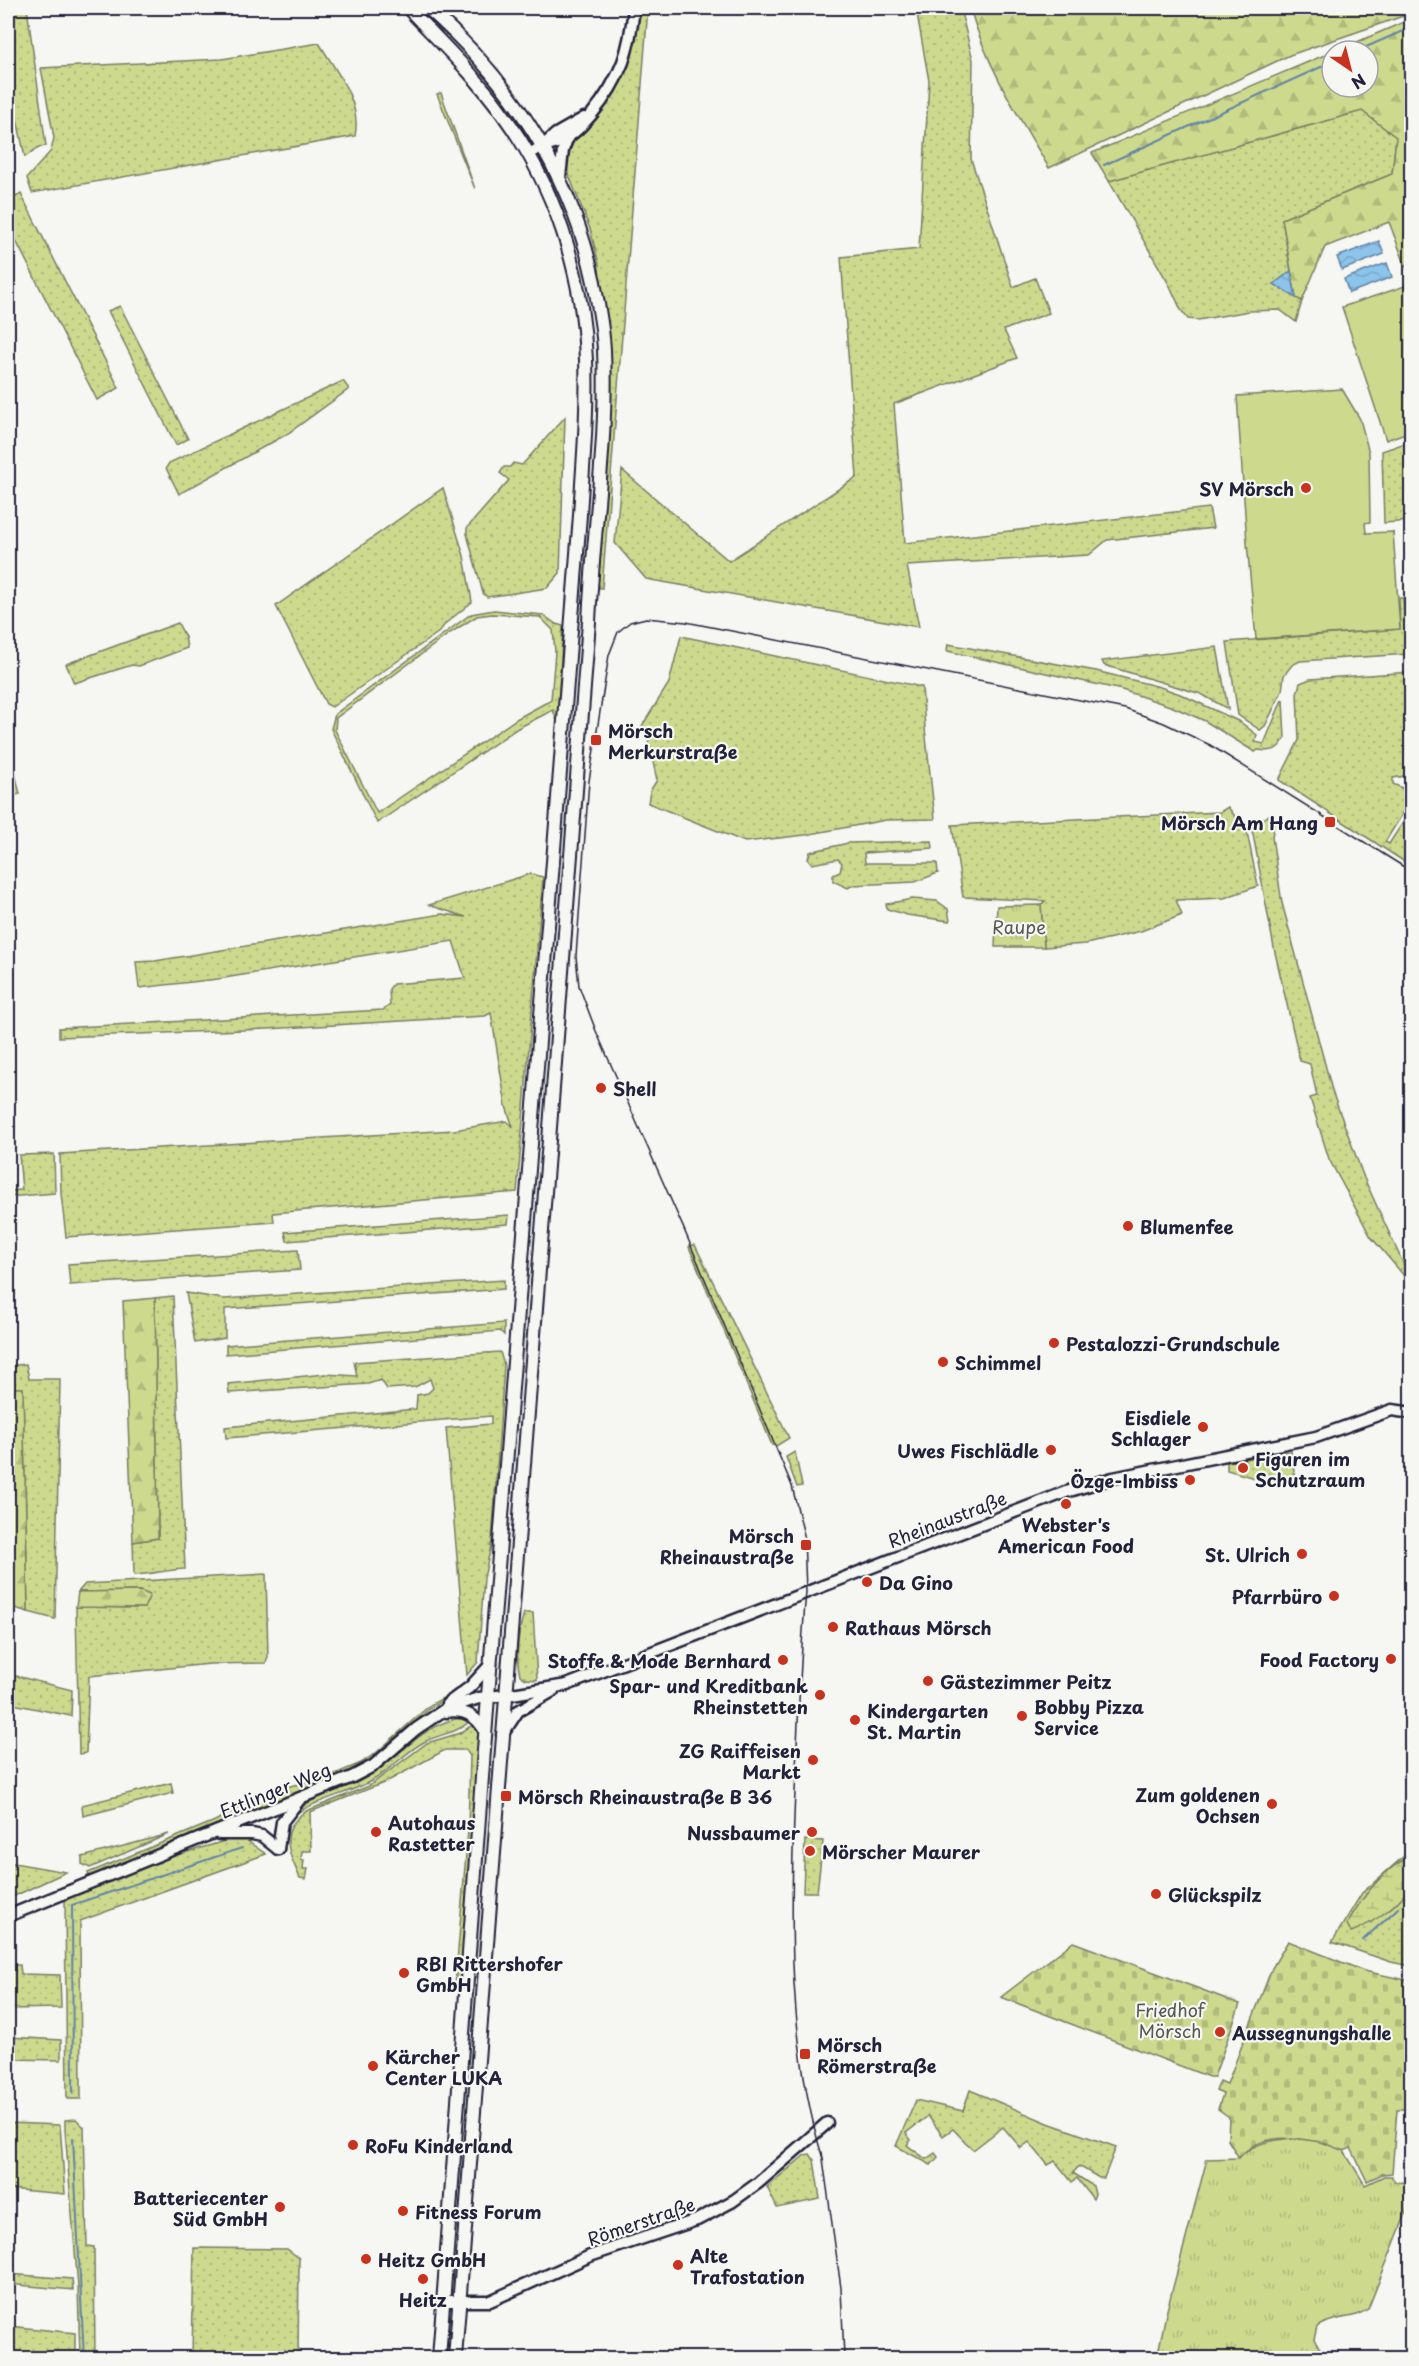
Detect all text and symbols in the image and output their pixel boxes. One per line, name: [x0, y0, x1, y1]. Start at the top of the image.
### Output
north arrow: [1320, 39, 1380, 99]
text: N: [1347, 69, 1371, 96]
place label: SV Mörsch: [1199, 475, 1294, 502]
marker: SV Mörsch: [1299, 481, 1313, 495]
place label: Mörsch Merkurstraße: [608, 717, 738, 765]
marker: Mörsch Merkurstraße: [589, 733, 603, 747]
place label: Mörsch Am Hang: [1161, 809, 1318, 836]
marker: Mörsch Am Hang: [1323, 815, 1337, 829]
park label: Raupe: [992, 913, 1046, 940]
place label: Shell: [613, 1075, 656, 1102]
marker: Shell: [594, 1081, 608, 1095]
place label: Blumenfee: [1140, 1213, 1234, 1240]
marker: Blumenfee: [1121, 1219, 1135, 1233]
place label: Pestalozzi-Grundschule: [1066, 1330, 1280, 1357]
marker: Pestalozzi-Grundschule: [1047, 1336, 1061, 1350]
place label: Schimmel: [955, 1349, 1041, 1376]
marker: Schimmel: [936, 1355, 950, 1369]
place label: Eisdiele Schlager: [1111, 1404, 1192, 1452]
marker: Eisdiele Schlager: [1196, 1420, 1210, 1434]
place label: Uwes Fischlädle: [897, 1437, 1039, 1464]
marker: Uwes Fischlädle: [1044, 1443, 1058, 1457]
place label: Figuren im Schutzraum: [1255, 1445, 1365, 1493]
marker: Figuren im Schutzraum: [1236, 1461, 1250, 1475]
place label: Özge-Imbiss: [1070, 1467, 1178, 1494]
marker: Özge-Imbiss: [1183, 1473, 1197, 1487]
street label: Rheinaustraße: [884, 1484, 1010, 1554]
marker: Webster's American Food: [1059, 1497, 1073, 1511]
place label: Webster's American Food: [997, 1511, 1134, 1559]
place label: Mörsch Rheinaustraße: [660, 1522, 794, 1570]
marker: Mörsch Rheinaustraße: [799, 1538, 813, 1552]
place label: St. Ulrich: [1205, 1541, 1290, 1568]
marker: St. Ulrich: [1295, 1547, 1309, 1561]
place label: Da Gino: [879, 1569, 953, 1596]
marker: Da Gino: [860, 1575, 874, 1589]
place label: Pfarrbüro: [1232, 1583, 1322, 1610]
marker: Pfarrbüro: [1327, 1589, 1341, 1603]
place label: Rathaus Mörsch: [845, 1614, 992, 1641]
marker: Rathaus Mörsch: [826, 1620, 840, 1634]
place label: Food Factory: [1259, 1646, 1379, 1673]
place label: Stoffe & Mode Bernhard: [548, 1647, 771, 1674]
marker: Food Factory: [1384, 1652, 1398, 1666]
marker: Stoffe & Mode Bernhard: [776, 1653, 790, 1667]
place label: Gästezimmer Peitz: [940, 1668, 1112, 1695]
place label: Spar- und Kreditbank Rheinstetten: [609, 1672, 808, 1720]
marker: Gästezimmer Peitz: [921, 1674, 935, 1688]
marker: Spar- und Kreditbank Rheinstetten: [813, 1688, 827, 1702]
place label: Bobby Pizza Service: [1034, 1693, 1144, 1741]
place label: Kindergarten St. Martin: [867, 1697, 988, 1745]
marker: Bobby Pizza Service: [1015, 1709, 1029, 1723]
marker: Kindergarten St. Martin: [848, 1713, 862, 1727]
place label: ZG Raiffeisen Markt: [679, 1737, 801, 1785]
marker: ZG Raiffeisen Markt: [806, 1753, 820, 1767]
street label: Ettlinger Weg: [215, 1755, 335, 1825]
place label: Zum goldenen Ochsen: [1135, 1781, 1260, 1829]
place label: Mörsch Rheinaustraße B 36: [518, 1783, 772, 1810]
marker: Mörsch Rheinaustraße B 36: [499, 1789, 513, 1803]
marker: Zum goldenen Ochsen: [1265, 1797, 1279, 1811]
place label: Autohaus Rastetter: [388, 1809, 476, 1857]
place label: Nussbaumer: [687, 1819, 801, 1846]
marker: Autohaus Rastetter: [369, 1825, 383, 1839]
marker: Nussbaumer: [805, 1825, 819, 1839]
place label: Mörscher Maurer: [822, 1838, 981, 1865]
marker: Mörscher Maurer: [803, 1844, 817, 1858]
place label: Glückspilz: [1168, 1881, 1262, 1908]
marker: Glückspilz: [1149, 1887, 1163, 1901]
place label: RBI Rittershofer GmbH: [416, 1950, 563, 1998]
marker: RBI Rittershofer GmbH: [397, 1966, 411, 1980]
park label: Friedhof Mörsch: [1135, 1996, 1207, 2044]
place label: Aussegnungshalle: [1231, 2019, 1392, 2046]
marker: Aussegnungshalle: [1213, 2025, 1227, 2039]
place label: Mörsch Römerstraße: [817, 2031, 937, 2079]
place label: Kärcher Center LUKA: [385, 2043, 502, 2091]
marker: Mörsch Römerstraße: [798, 2047, 812, 2061]
marker: Kärcher Center LUKA: [366, 2059, 380, 2073]
place label: RoFu Kinderland: [365, 2132, 513, 2159]
marker: RoFu Kinderland: [346, 2138, 360, 2152]
place label: Batteriecenter Süd GmbH: [133, 2184, 269, 2232]
street label: Römerstraße: [583, 2190, 699, 2252]
place label: Fitness Forum: [415, 2198, 542, 2225]
marker: Batteriecenter Süd GmbH: [273, 2200, 287, 2214]
marker: Fitness Forum: [396, 2204, 410, 2218]
place label: Alte Trafostation: [690, 2242, 805, 2290]
place label: Heitz GmbH: [378, 2246, 486, 2273]
marker: Heitz GmbH: [359, 2252, 373, 2266]
marker: Alte Trafostation: [671, 2258, 685, 2272]
marker: Heitz: [416, 2272, 430, 2286]
place label: Heitz: [399, 2286, 447, 2313]

